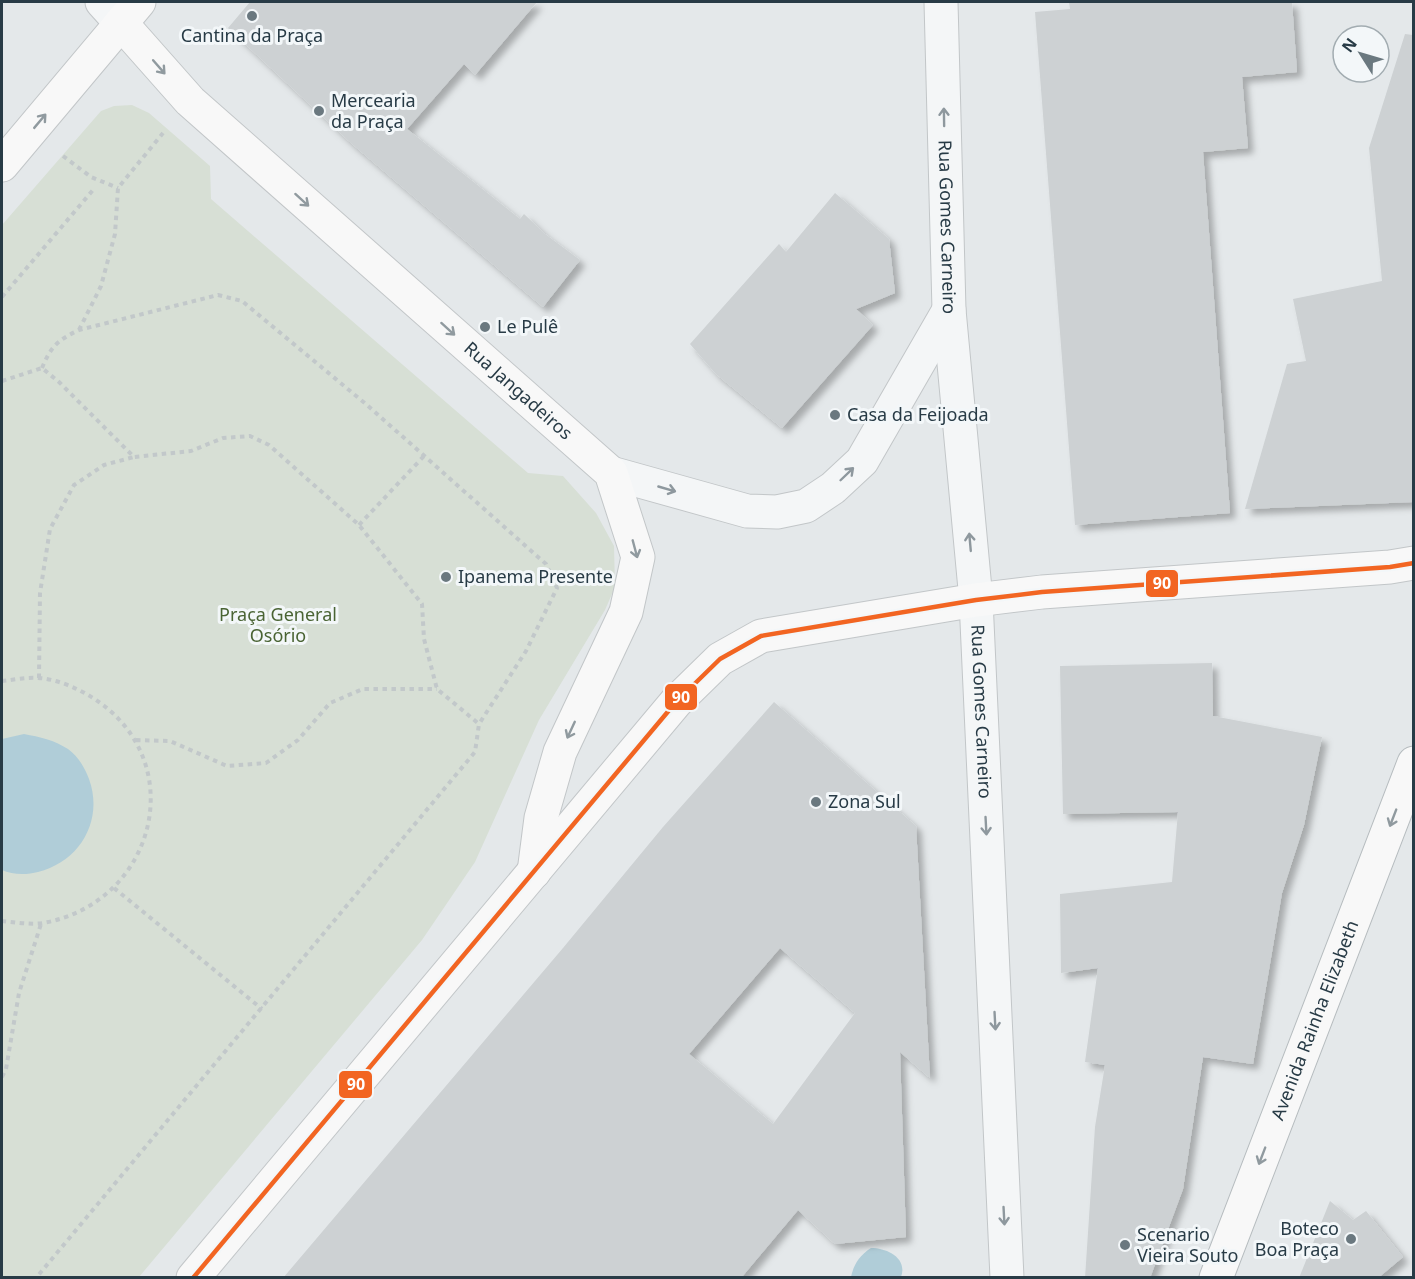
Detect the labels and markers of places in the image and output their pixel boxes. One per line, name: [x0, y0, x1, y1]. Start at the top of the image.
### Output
marker: Cantina da Praça: [245, 9, 259, 23]
place label: Cantina da Praça: [181, 23, 323, 47]
place label: Mercearia da Praça: [331, 88, 416, 133]
marker: Mercearia da Praça: [312, 104, 326, 118]
place label: Le Pulê: [497, 314, 558, 338]
marker: Le Pulê: [478, 320, 492, 334]
place label: Casa da Feijoada: [847, 402, 989, 426]
marker: Casa da Feijoada: [828, 408, 842, 422]
place label: Ipanema Presente: [458, 564, 613, 588]
marker: Ipanema Presente: [439, 570, 453, 584]
place label: Zona Sul: [828, 789, 901, 813]
marker: Zona Sul: [809, 795, 823, 809]
place label: Boteco Boa Praça: [1255, 1216, 1339, 1261]
place label: Scenario Vieira Souto: [1137, 1222, 1238, 1267]
marker: Boteco Boa Praça: [1344, 1232, 1358, 1246]
marker: Scenario Vieira Souto: [1118, 1238, 1132, 1252]

